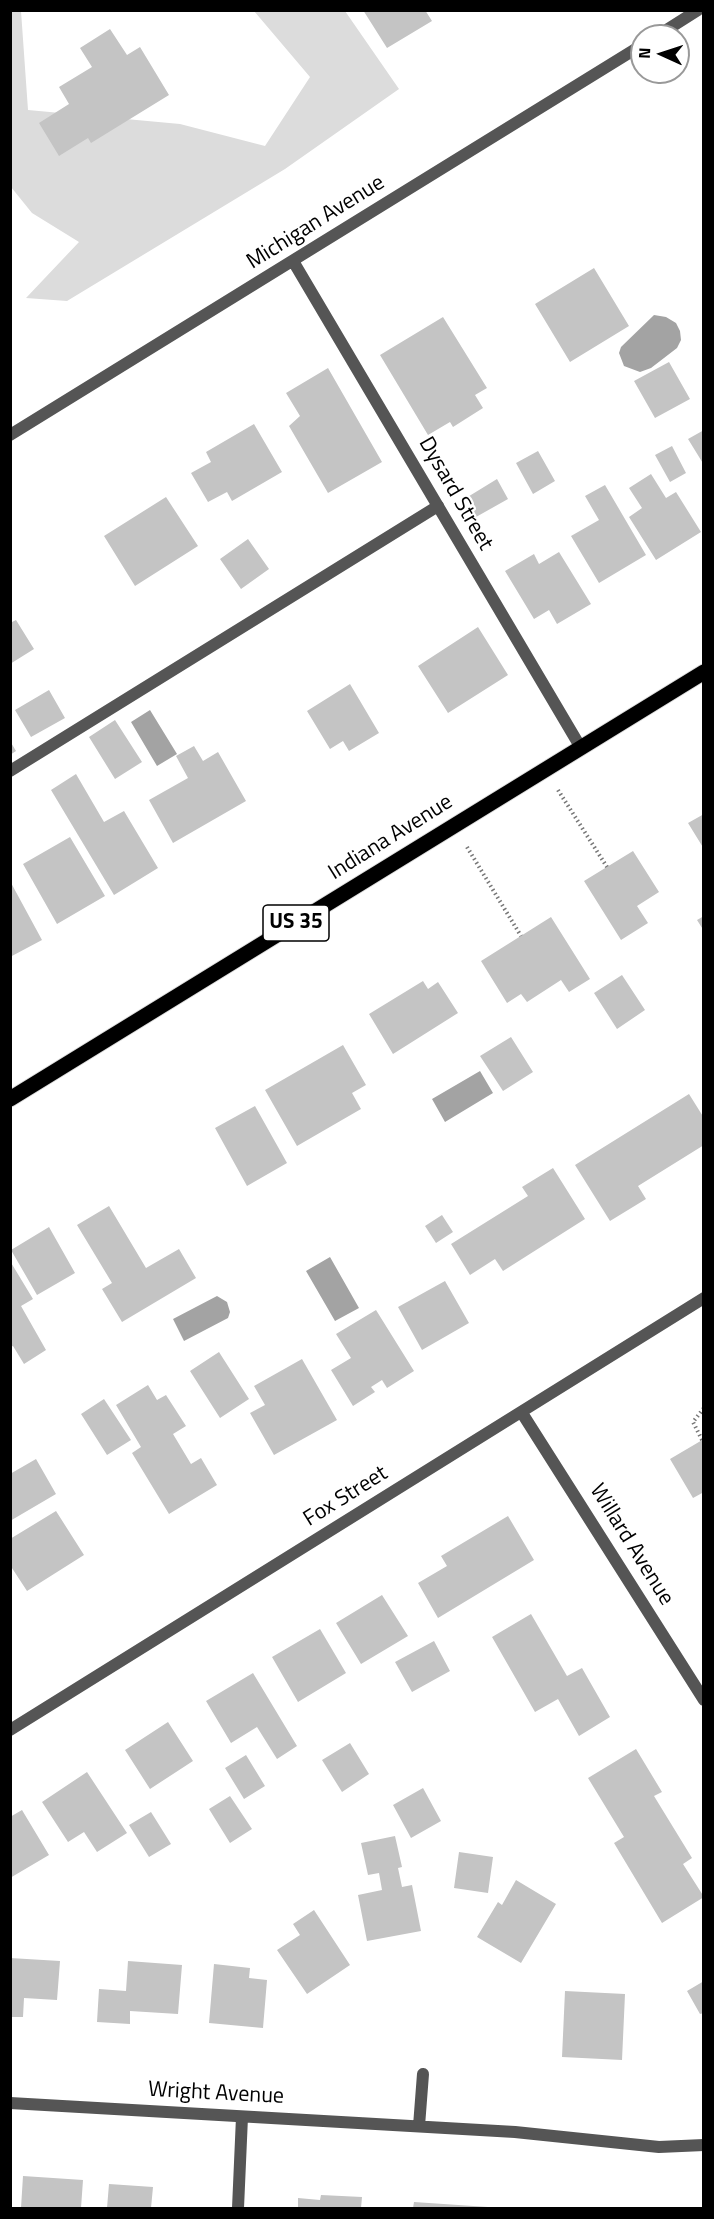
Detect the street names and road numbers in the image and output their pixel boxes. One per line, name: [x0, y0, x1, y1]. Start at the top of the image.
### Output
street label: Michigan Avenue: [242, 170, 390, 276]
street label: Dysard Street: [412, 433, 498, 555]
street label: Indiana Avenue: [324, 789, 458, 887]
road number: US 35: [263, 905, 329, 941]
street label: Fox Street: [299, 1461, 393, 1533]
street label: Willard Avenue: [583, 1479, 679, 1611]
street label: Wright Avenue: [147, 2077, 285, 2111]

